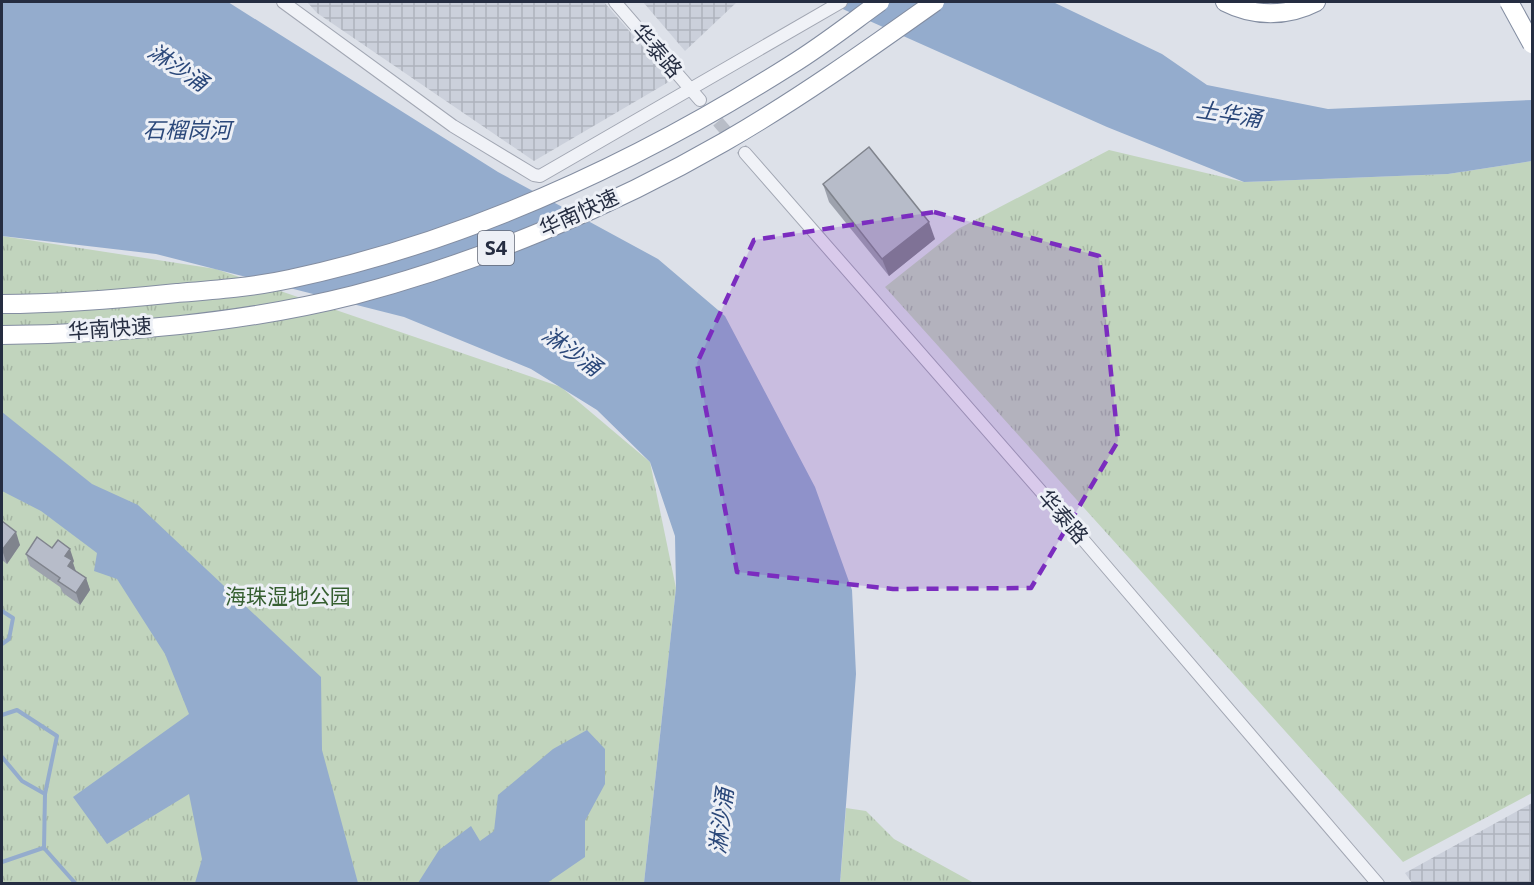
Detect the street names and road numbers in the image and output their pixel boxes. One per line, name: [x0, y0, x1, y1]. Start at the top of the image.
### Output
street label: 华泰路: [627, 17, 689, 83]
street label: 华南快速: [535, 182, 623, 242]
road number: S4: [478, 231, 514, 265]
street label: 华南快速: [67, 311, 153, 345]
street label: 华泰路: [1033, 483, 1095, 549]

